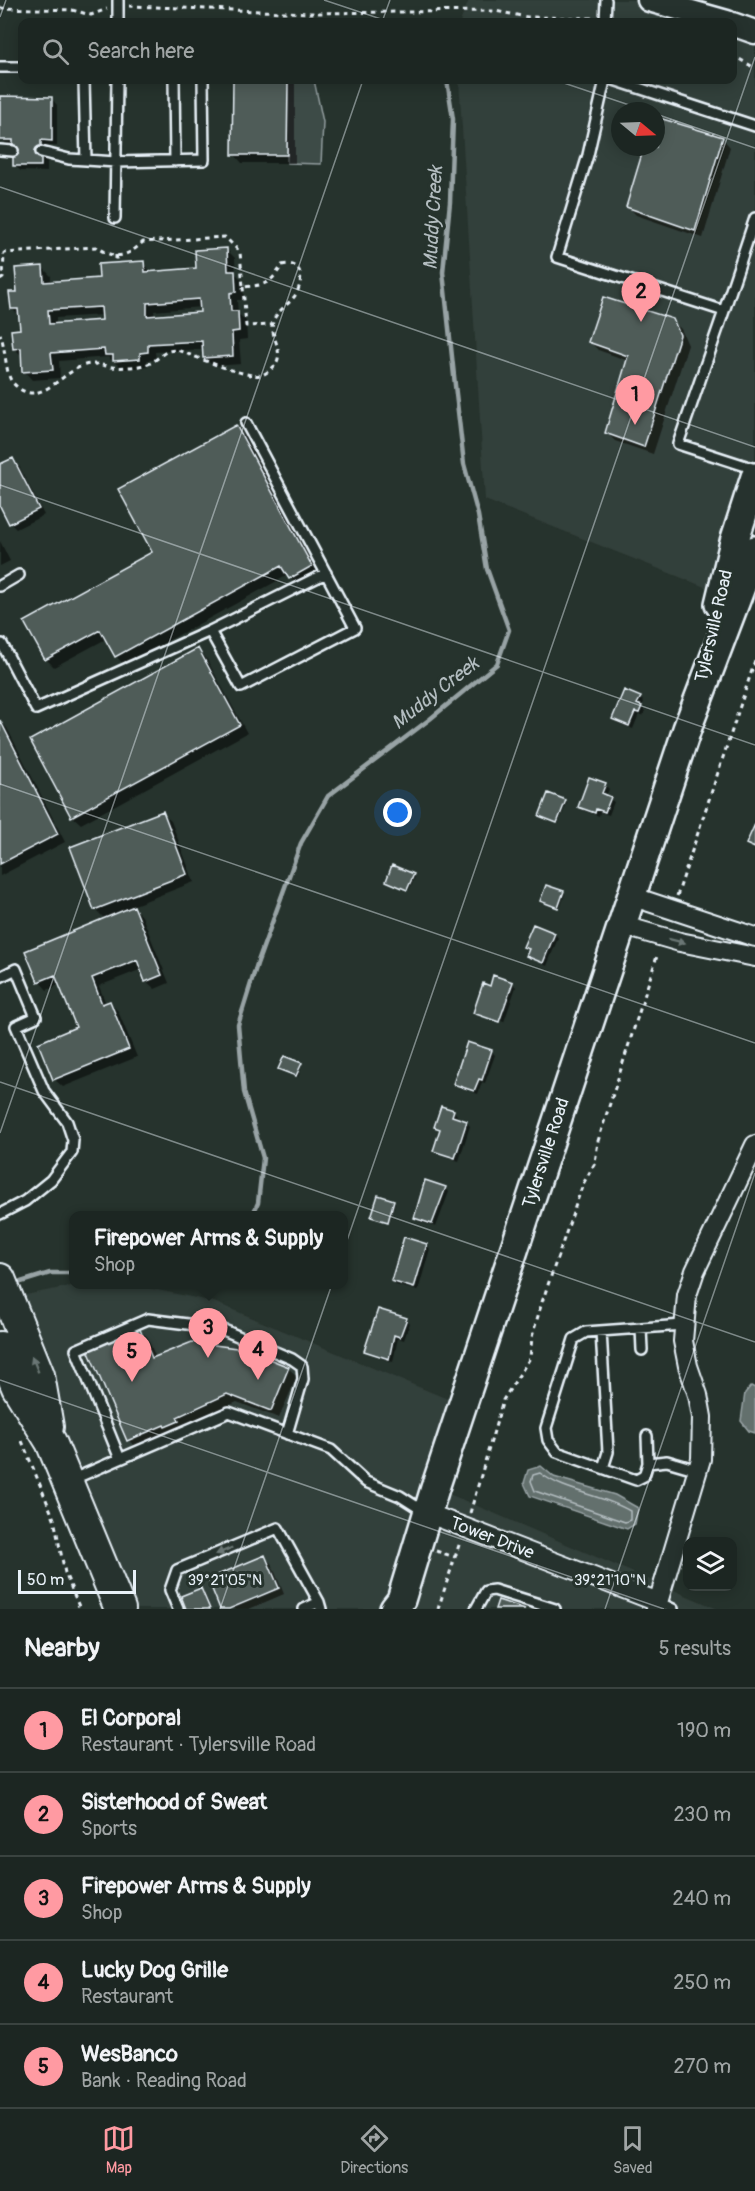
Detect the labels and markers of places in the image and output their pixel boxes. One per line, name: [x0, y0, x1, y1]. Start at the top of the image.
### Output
pin: 2: [622, 272, 660, 322]
pin: 1: [616, 376, 654, 425]
pin: 3: [188, 1308, 228, 1358]
pin: 4: [238, 1330, 278, 1380]
pin: 5: [112, 1332, 152, 1382]

